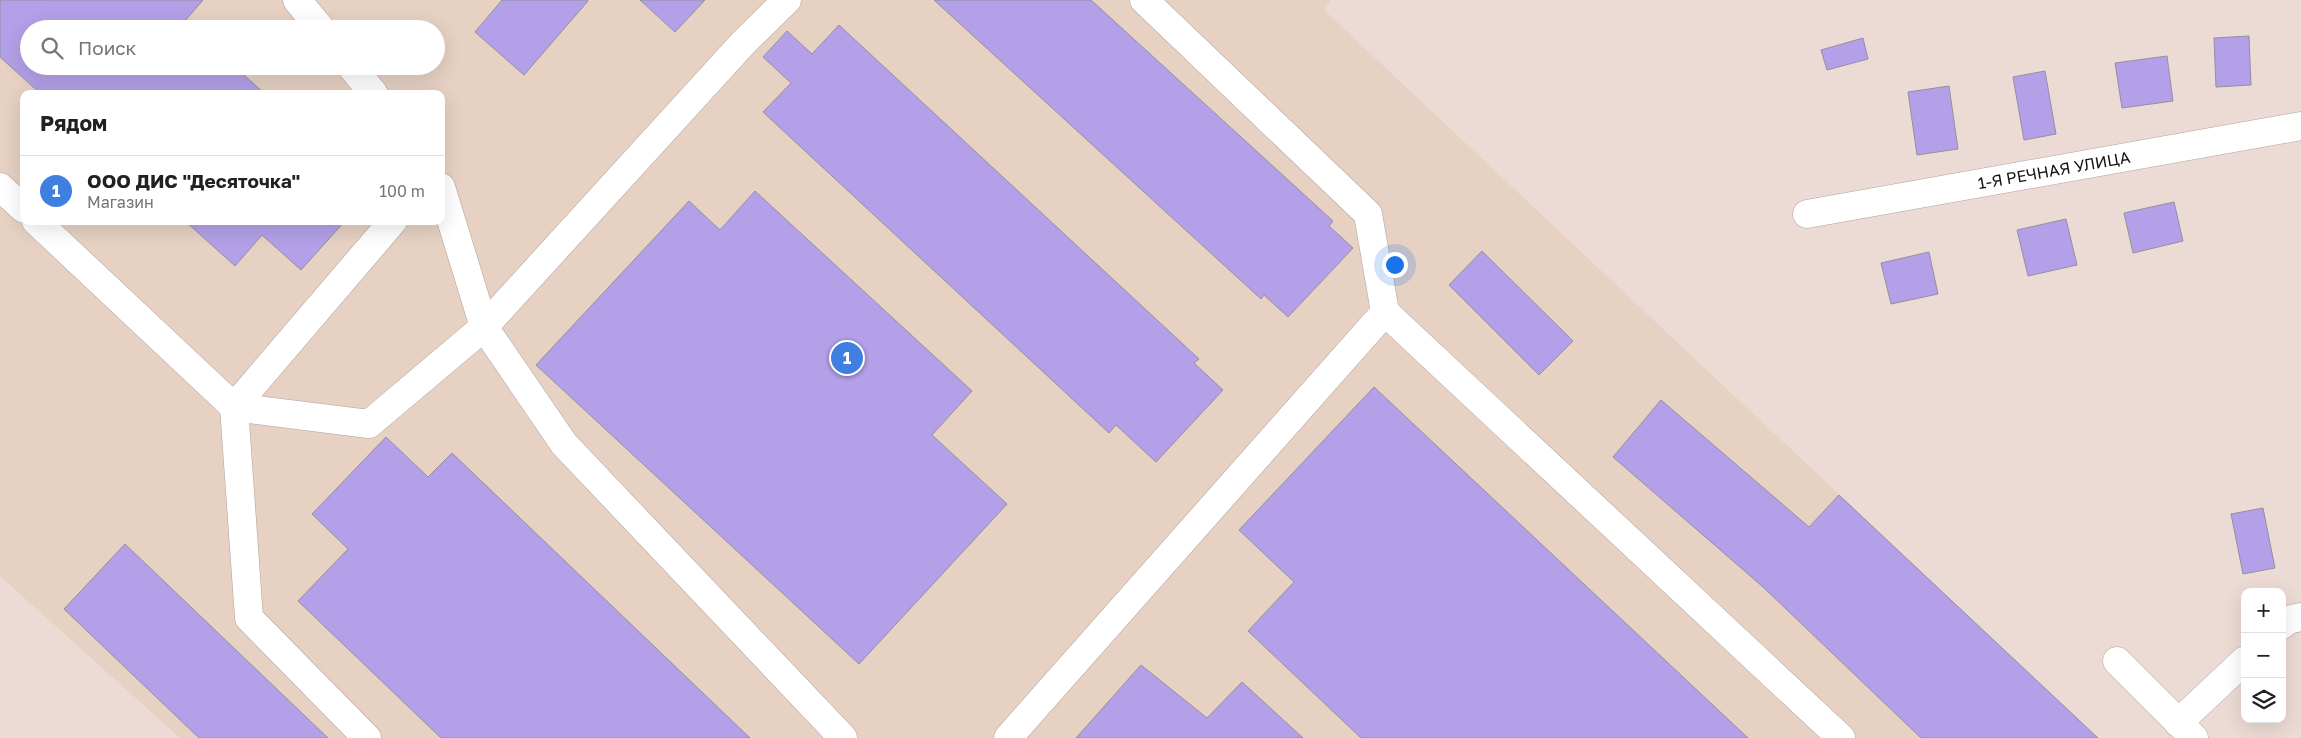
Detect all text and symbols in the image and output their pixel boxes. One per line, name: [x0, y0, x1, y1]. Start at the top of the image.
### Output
search box: [20, 20, 445, 75]
icon: search: [38, 34, 66, 62]
text: Поиск: [78, 36, 137, 59]
text: Рядом: [40, 110, 107, 136]
street label: 1-Я РЕЧНАЯ УЛИЦА: [1976, 147, 2132, 193]
text: ООО ДИС "Десяточка": [87, 169, 300, 192]
text: 1: [52, 181, 60, 201]
text: 100 m: [379, 181, 425, 201]
text: Магазин: [87, 192, 154, 212]
your location: [1382, 252, 1408, 278]
pin: 1: [831, 339, 863, 377]
map controls: [2241, 588, 2286, 723]
button: +: [2241, 588, 2286, 633]
button: −: [2241, 633, 2286, 678]
button: layers: [2241, 678, 2286, 723]

